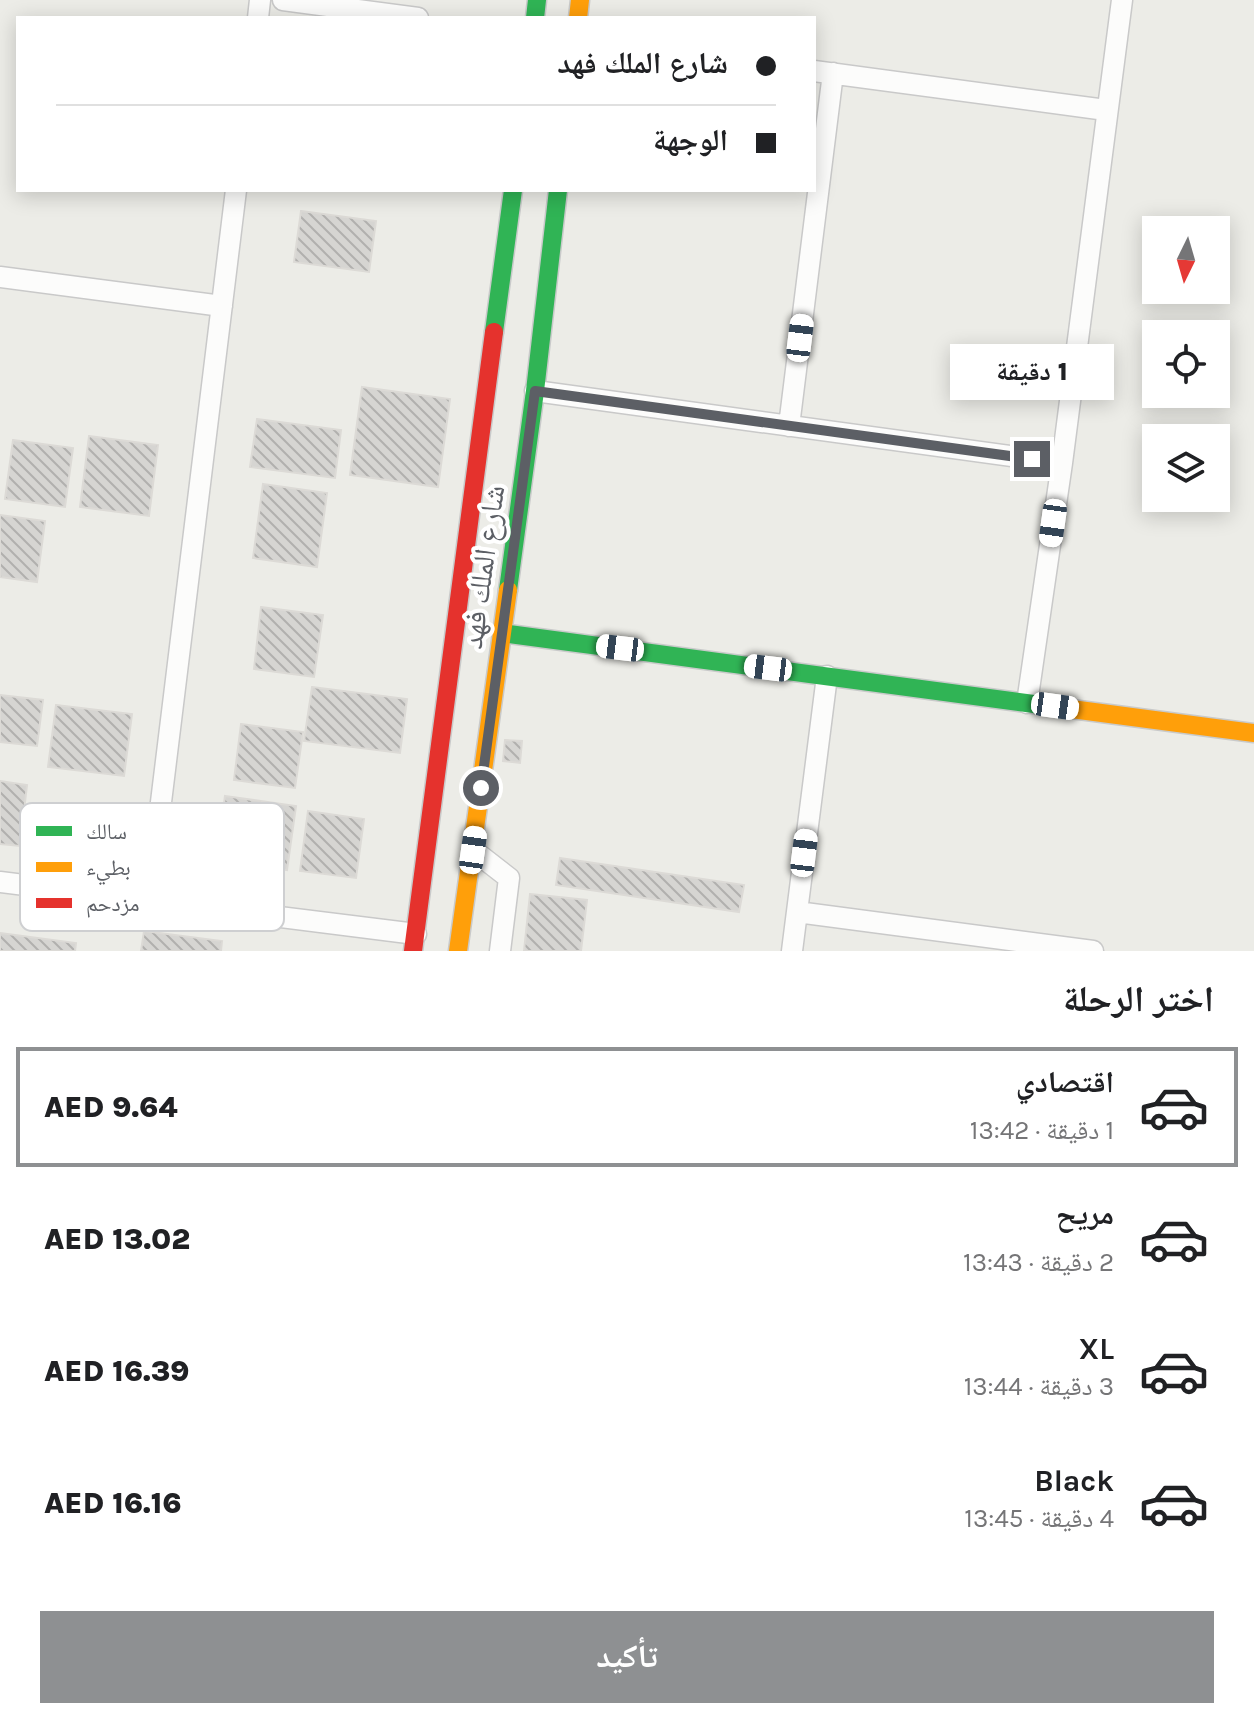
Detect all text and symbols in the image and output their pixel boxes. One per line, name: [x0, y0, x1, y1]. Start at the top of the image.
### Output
text: شارع الملك فهد: [557, 45, 728, 81]
text: الوجهة: [653, 122, 728, 158]
north arrow: [1142, 216, 1230, 304]
map controls: [1142, 216, 1230, 512]
car: [785, 313, 815, 363]
button: locate: [1142, 320, 1230, 408]
callout: 1 دقيقة: [950, 343, 1114, 399]
text: 1 دقيقة: [996, 356, 1068, 387]
button: layers: [1142, 424, 1230, 512]
route end: [1014, 441, 1050, 477]
street label: شارع الملك فهد: [454, 483, 513, 651]
car: [1038, 498, 1068, 548]
car: [595, 633, 645, 663]
car: [743, 653, 793, 683]
car: [1030, 691, 1080, 721]
route start: [463, 770, 499, 806]
legend: [20, 803, 284, 931]
text: سالك: [86, 819, 127, 845]
car: [458, 825, 488, 875]
car: [789, 828, 819, 878]
text: بطيء: [86, 855, 131, 885]
text: مزدحم: [86, 891, 140, 918]
text: اختر الرحلة: [1063, 978, 1214, 1020]
text: اقتصادي: [1016, 1064, 1114, 1100]
icon: car: [1138, 1071, 1210, 1143]
text: AED 9.64: [44, 1089, 177, 1125]
text: 1 دقيقة · 13:42: [970, 1115, 1114, 1146]
text: مريح: [1056, 1196, 1114, 1232]
icon: car: [1138, 1203, 1210, 1275]
text: AED 13.02: [44, 1221, 190, 1257]
text: 2 دقيقة · 13:43: [963, 1247, 1114, 1278]
text: XL: [1079, 1331, 1114, 1367]
icon: car: [1138, 1335, 1210, 1407]
text: AED 16.39: [44, 1353, 190, 1389]
text: 3 دقيقة · 13:44: [964, 1371, 1114, 1402]
text: Black: [1034, 1463, 1114, 1499]
icon: car: [1138, 1467, 1210, 1539]
text: AED 16.16: [44, 1485, 181, 1521]
text: 4 دقيقة · 13:45: [964, 1503, 1114, 1534]
button: تأكيد: [40, 1611, 1214, 1703]

